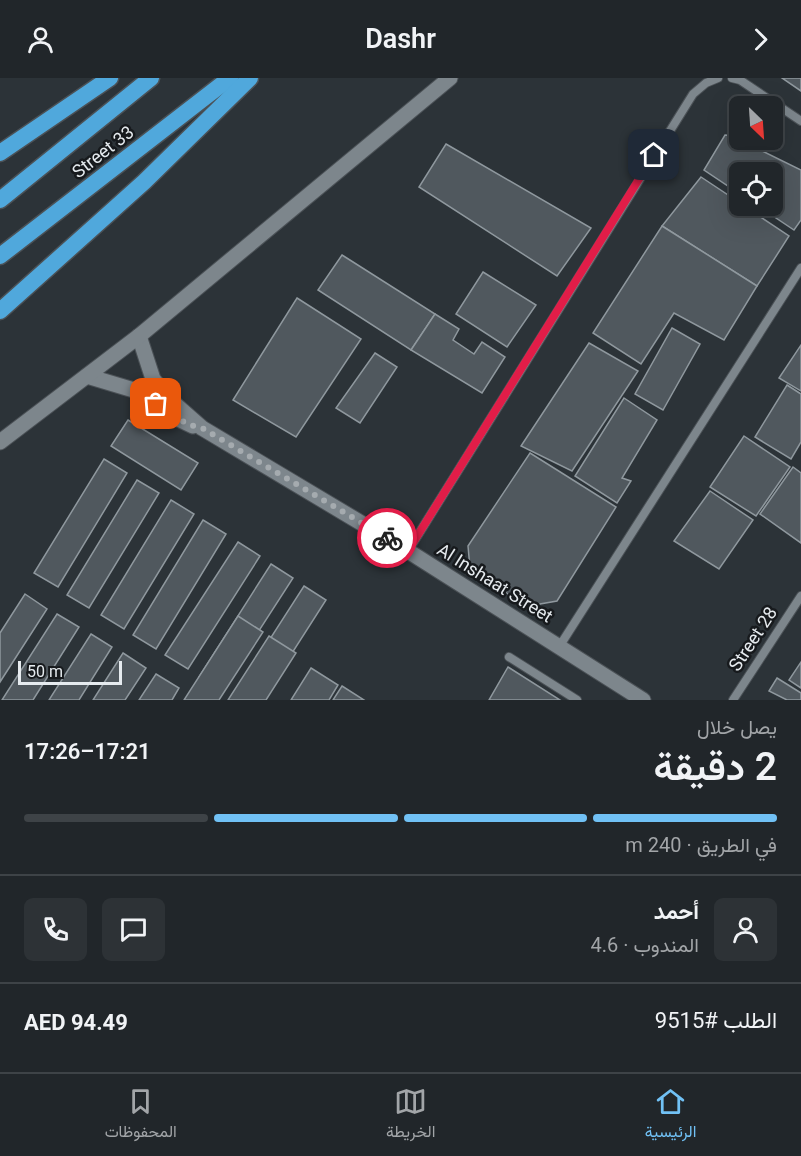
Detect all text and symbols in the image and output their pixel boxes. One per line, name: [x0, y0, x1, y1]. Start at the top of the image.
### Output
icon: person: [24, 23, 57, 56]
text: Dashr: [365, 23, 436, 55]
icon: forward: [744, 23, 777, 56]
north arrow: [729, 96, 783, 150]
map controls: [729, 96, 783, 216]
street label: Street 33: [68, 121, 138, 182]
pin: [628, 129, 679, 180]
icon: home: [637, 138, 670, 171]
button: locate: [729, 162, 783, 216]
pin: [130, 378, 181, 429]
icon: bag: [139, 387, 172, 420]
courier: [357, 508, 417, 568]
icon: bike: [371, 522, 404, 555]
street label: Al Inshaat Street: [434, 539, 557, 627]
street label: Street 28: [724, 603, 781, 675]
scale bar: [18, 658, 122, 686]
text: 50 m: [27, 662, 63, 681]
text: يصل خلال: [697, 715, 777, 739]
text: 17:21–17:26: [24, 739, 151, 764]
text: 2 دقيقة: [653, 744, 777, 790]
text: في الطريق · 240 m: [625, 833, 777, 857]
button: phone: [24, 898, 87, 961]
button: chat: [102, 898, 165, 961]
button: person: [714, 898, 777, 961]
text: أحمد: [654, 899, 699, 924]
text: المندوب · 4.6: [590, 933, 699, 957]
text: الطلب #9515: [655, 1008, 777, 1033]
text: AED 94.49: [24, 1010, 128, 1035]
tab: المحفوظات: [105, 1085, 177, 1146]
tab: الخريطة: [386, 1085, 435, 1146]
tab: الرئيسية: [645, 1085, 696, 1146]

